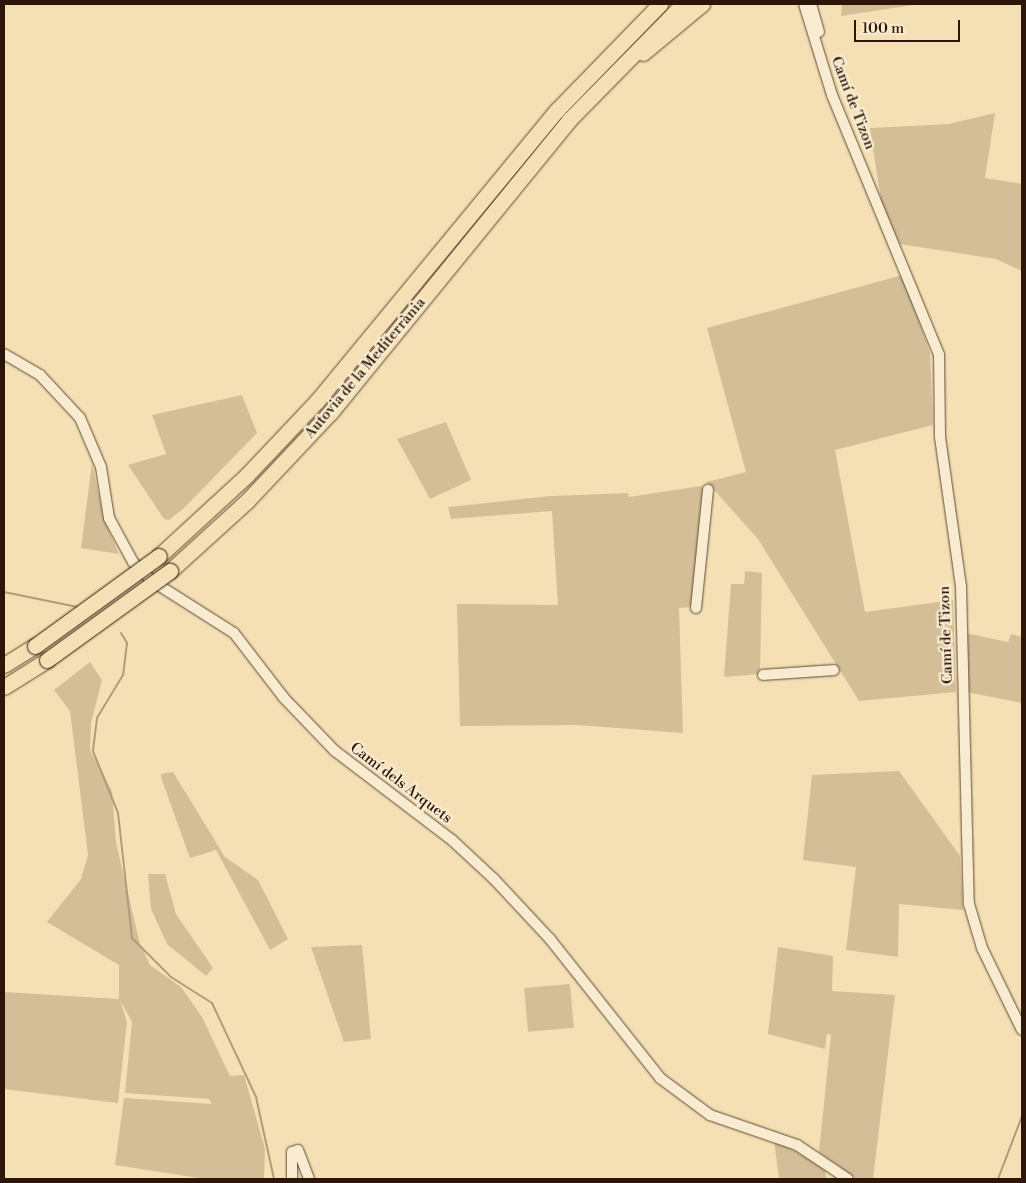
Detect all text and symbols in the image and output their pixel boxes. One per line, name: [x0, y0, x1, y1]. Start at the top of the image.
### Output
scale bar: [856, 10, 962, 42]
text: 100 m: [862, 19, 904, 38]
street label: Camí de Tizon: [827, 54, 879, 152]
street label: Autovia de la Mediterrània: [301, 294, 429, 442]
street label: Camí de Tizon: [935, 586, 957, 684]
street label: Camí dels Arquets: [346, 739, 456, 827]

